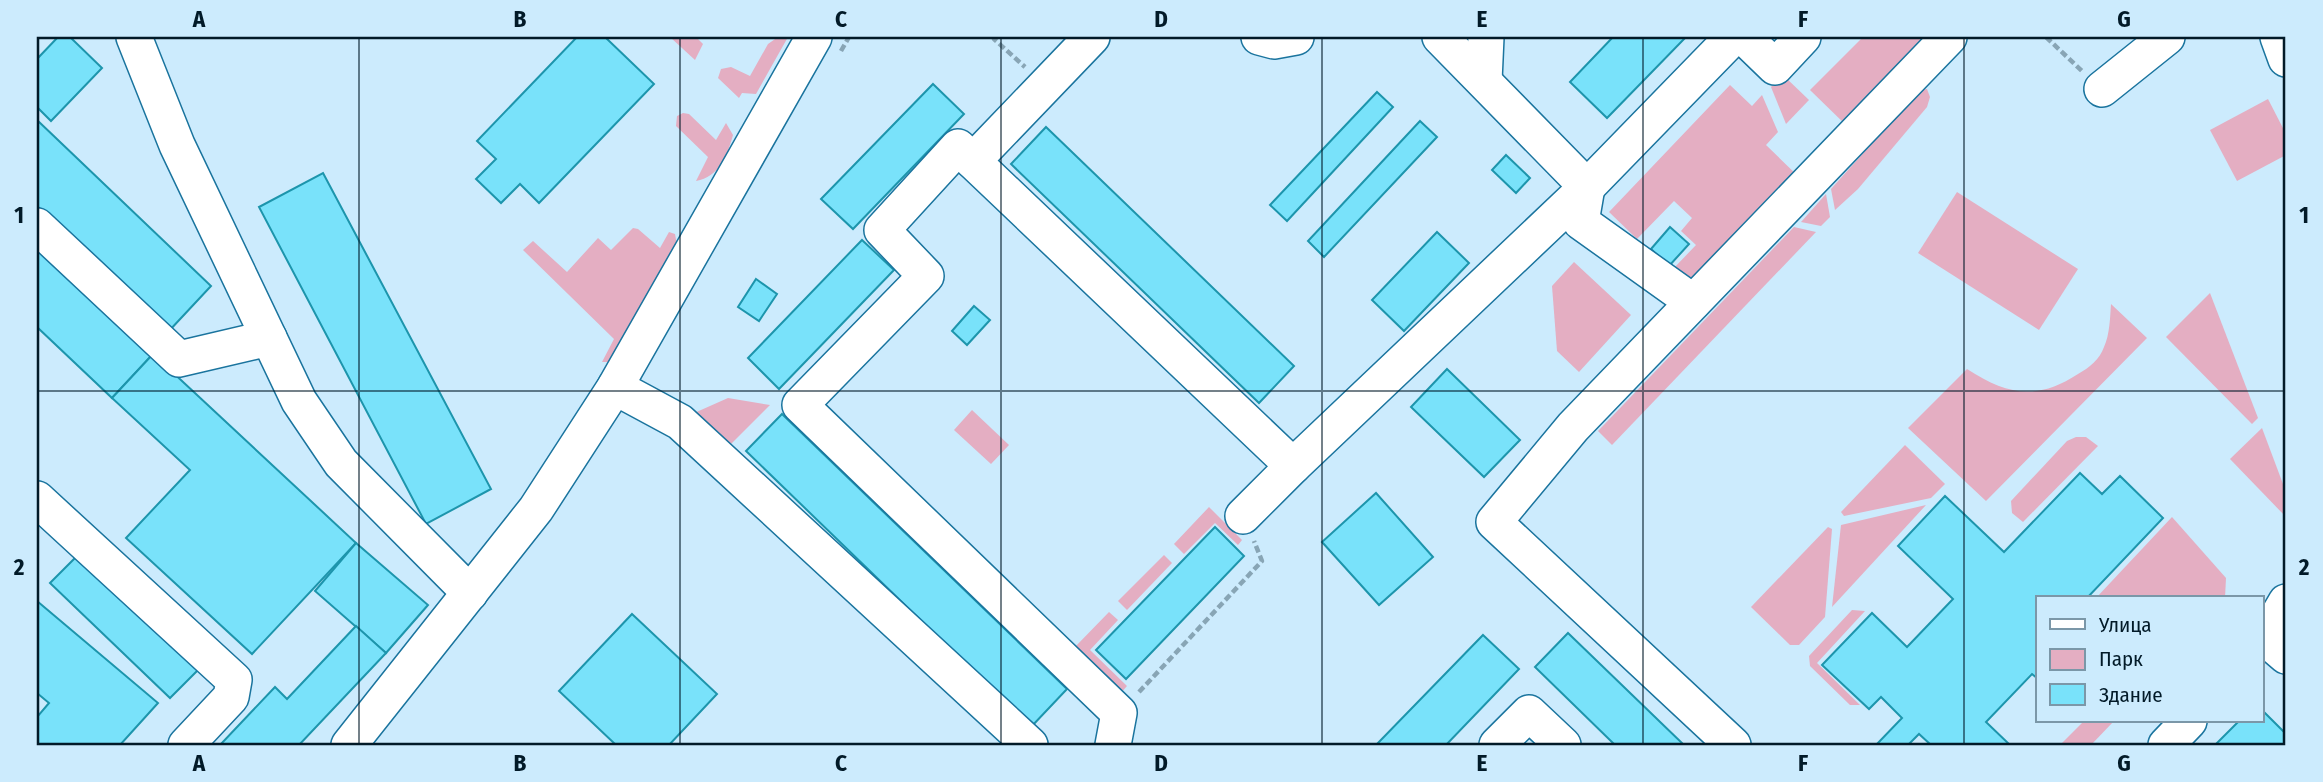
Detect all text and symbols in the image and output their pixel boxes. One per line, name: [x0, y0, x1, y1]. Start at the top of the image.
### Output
text: A: [192, 5, 206, 33]
text: B: [514, 5, 527, 33]
text: C: [835, 5, 847, 33]
text: D: [1154, 5, 1168, 33]
text: E: [1477, 5, 1488, 33]
text: F: [1798, 5, 1808, 33]
text: G: [2117, 5, 2131, 33]
text: 1: [14, 201, 24, 229]
text: 1: [2299, 201, 2309, 229]
text: 2: [13, 553, 25, 581]
text: 2: [2298, 553, 2310, 581]
legend: [2036, 596, 2264, 722]
text: Улица: [2098, 612, 2152, 638]
text: Парк: [2099, 646, 2143, 672]
text: Здание: [2099, 682, 2163, 708]
text: A: [192, 749, 206, 777]
text: B: [514, 749, 527, 777]
text: C: [835, 749, 847, 777]
text: D: [1154, 749, 1168, 777]
text: E: [1477, 749, 1488, 777]
text: F: [1798, 749, 1808, 777]
text: G: [2117, 749, 2131, 777]

